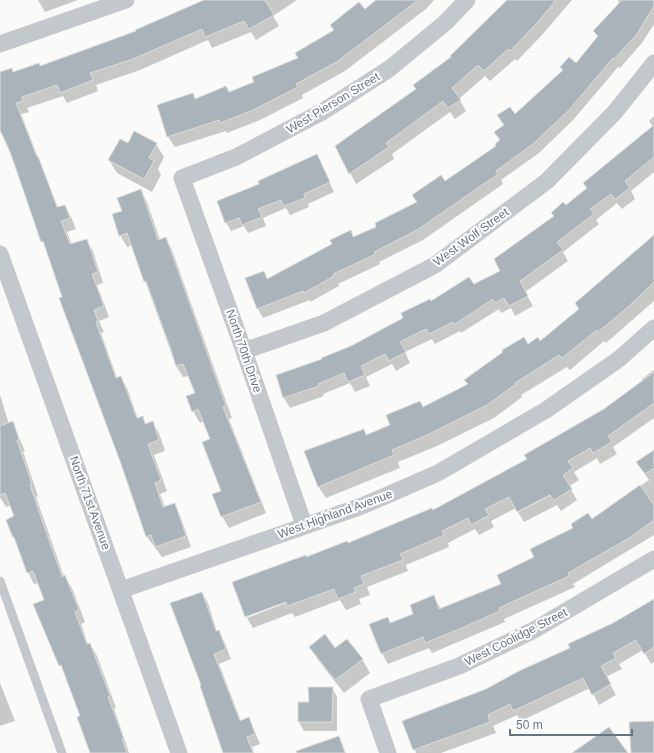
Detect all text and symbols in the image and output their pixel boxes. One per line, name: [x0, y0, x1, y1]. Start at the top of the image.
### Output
street label: West Pierson Street: [284, 69, 383, 136]
street label: West Wolf Street: [431, 205, 512, 269]
street label: North 70th Drive: [223, 307, 265, 395]
street label: North 71st Avenue: [67, 454, 114, 552]
street label: West Highland Avenue: [276, 487, 395, 541]
street label: West Coolidge Street: [462, 605, 570, 669]
scale bar: [510, 711, 632, 737]
text: 50 m: [516, 718, 543, 732]

